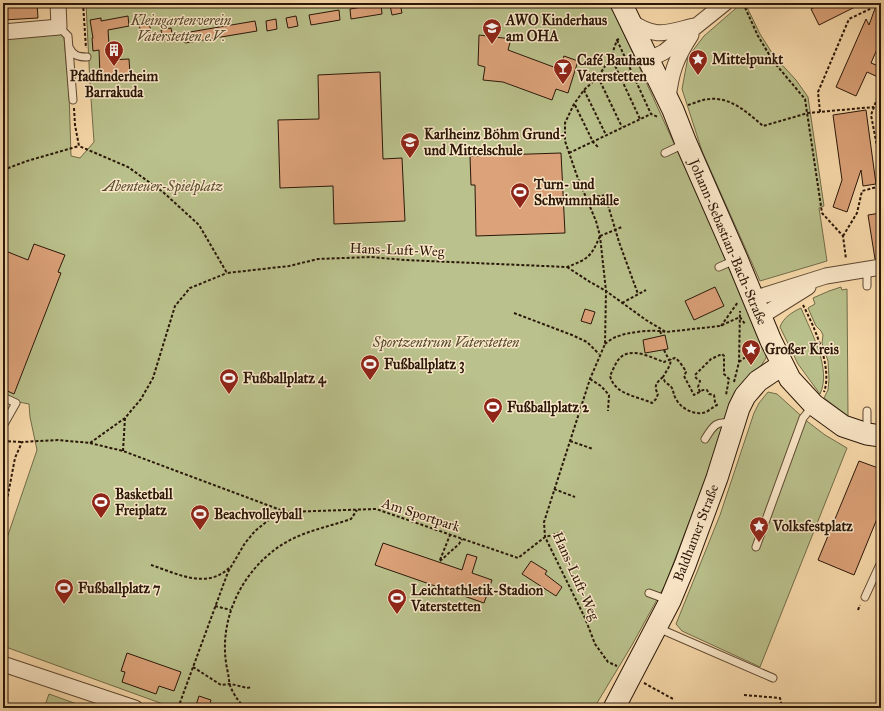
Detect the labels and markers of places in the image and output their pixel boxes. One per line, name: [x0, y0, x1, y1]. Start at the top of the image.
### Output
place label: AWO Kinderhaus am OHA: [505, 12, 607, 45]
school or university icon: AWO Kinderhaus am OHA: [481, 17, 503, 45]
building icon: Pfadfinderheim Barrakuda: [103, 39, 125, 67]
place icon: Mittelpunkt: [687, 48, 709, 76]
place label: Mittelpunkt: [712, 51, 783, 69]
place label: Café Bauhaus Vaterstetten: [576, 52, 655, 85]
bar icon: Café Bauhaus Vaterstetten: [552, 57, 574, 85]
place label: Pfadfinderheim Barrakuda: [70, 68, 158, 101]
place label: Karlheinz Böhm Grund- und Mittelschule: [423, 126, 566, 159]
school or university icon: Karlheinz Böhm Grund- und Mittelschule: [399, 131, 421, 159]
place label: Turn- und Schwimmhalle: [533, 176, 619, 209]
sports icon: Turn- und Schwimmhalle: [509, 181, 531, 209]
place icon: Großer Kreis: [740, 338, 762, 366]
place label: Großer Kreis: [765, 341, 839, 358]
sports icon: Fußballplatz 3: [359, 353, 381, 381]
place label: Fußballplatz 3: [384, 356, 465, 374]
sports icon: Fußballplatz 4: [218, 367, 240, 395]
place label: Fußballplatz 4: [243, 370, 327, 388]
sports icon: Fußballplatz 2: [482, 396, 504, 424]
place label: Fußballplatz 2: [507, 399, 590, 417]
place label: Basketball Freiplatz: [115, 486, 174, 520]
sports icon: Basketball Freiplatz: [90, 491, 112, 519]
sports icon: Beachvolleyball: [189, 503, 211, 531]
place label: Beachvolleyball: [214, 506, 304, 524]
place icon: Volksfestplatz: [748, 515, 770, 543]
place label: Volksfestplatz: [772, 518, 853, 536]
sports icon: Fußballplatz 7: [53, 577, 75, 605]
place label: Fußballplatz 7: [78, 580, 161, 598]
place label: Leichtathletik-Stadion Vaterstetten: [410, 582, 544, 615]
sports icon: Leichtathletik-Stadion Vaterstetten: [386, 587, 408, 615]

